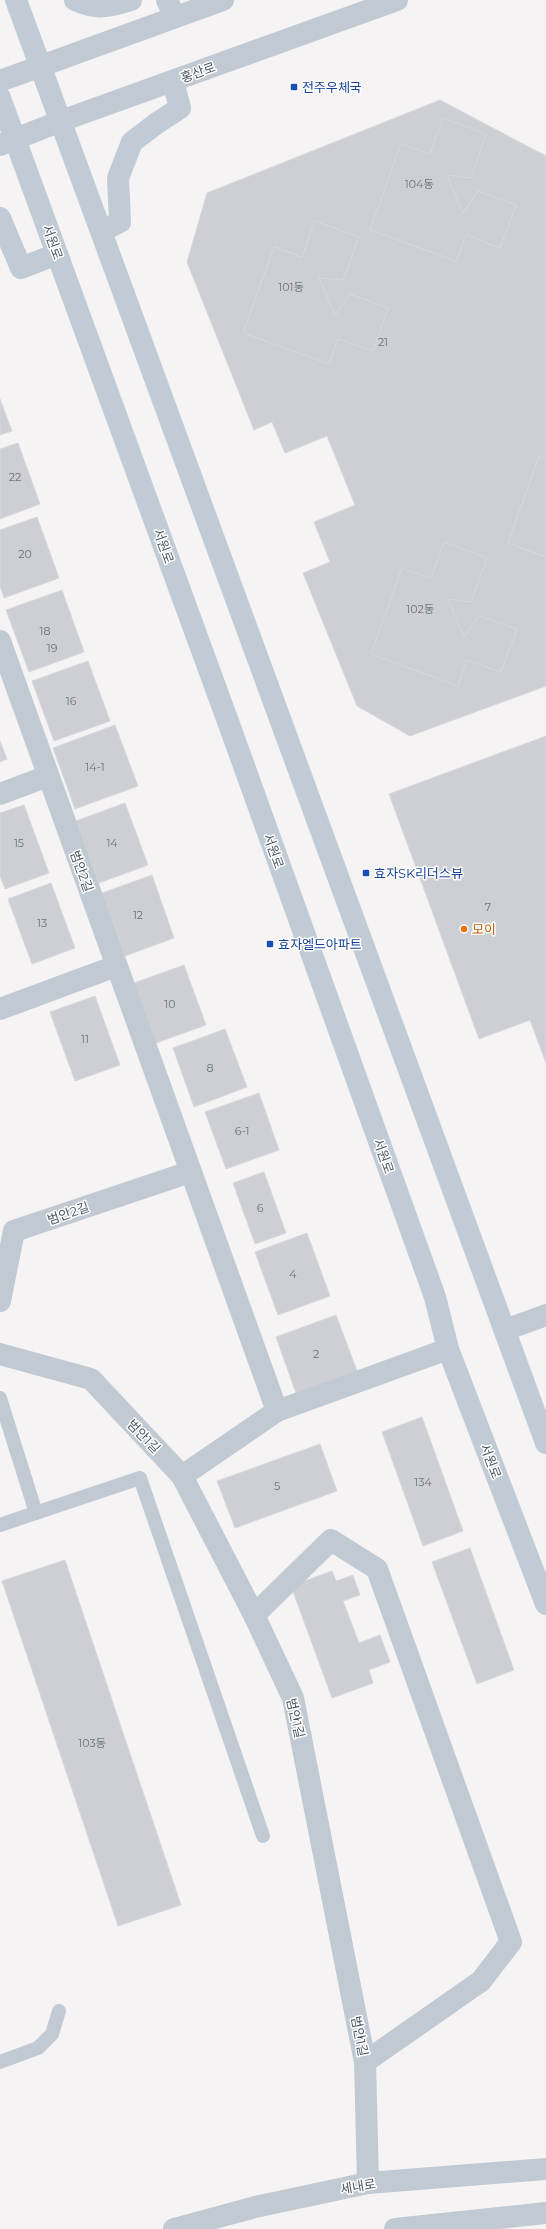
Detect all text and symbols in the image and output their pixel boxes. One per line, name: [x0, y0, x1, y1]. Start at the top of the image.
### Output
street label: 홍산로: [178, 58, 218, 86]
place label: 전주우체국: [302, 79, 362, 95]
marker: 전주우체국: [289, 82, 299, 92]
house number: 104동: [405, 177, 433, 191]
street label: 서원로: [39, 222, 67, 262]
house number: 101동: [278, 280, 304, 294]
house number: 21: [378, 335, 388, 349]
house number: 22: [9, 470, 21, 484]
street label: 서원로: [150, 526, 178, 566]
house number: 20: [18, 547, 32, 561]
house number: 102동: [406, 602, 434, 616]
house number: 18: [40, 624, 51, 638]
house number: 19: [47, 641, 58, 655]
house number: 16: [66, 694, 77, 708]
house number: 14-1: [85, 760, 105, 774]
street label: 서원로: [260, 831, 288, 871]
house number: 15: [14, 836, 24, 850]
house number: 14: [106, 836, 118, 850]
street label: 범안2길: [67, 848, 97, 894]
place label: 효자SK리더스뷰: [374, 865, 463, 881]
marker: 효자SK리더스뷰: [361, 868, 371, 878]
house number: 7: [485, 900, 491, 914]
house number: 12: [133, 908, 143, 922]
house number: 13: [37, 916, 47, 930]
place label: 모이: [472, 921, 496, 937]
marker: 모이: [459, 924, 469, 934]
place label: 효자엘드아파트: [278, 936, 362, 952]
marker: 효자엘드아파트: [265, 939, 275, 949]
house number: 10: [164, 997, 176, 1011]
house number: 11: [81, 1032, 89, 1046]
house number: 8: [206, 1061, 214, 1075]
house number: 6-1: [235, 1124, 249, 1138]
street label: 서원로: [370, 1136, 398, 1176]
street label: 범안2길: [45, 1198, 91, 1228]
house number: 6: [257, 1201, 264, 1215]
house number: 4: [289, 1267, 297, 1281]
house number: 2: [313, 1347, 319, 1361]
street label: 범안1길: [124, 1416, 164, 1456]
street label: 서원로: [477, 1441, 505, 1481]
house number: 134: [414, 1475, 432, 1489]
house number: 5: [274, 1479, 280, 1493]
street label: 범안1길: [284, 1696, 308, 1740]
house number: 103동: [78, 1736, 106, 1750]
street label: 범안1길: [348, 2015, 372, 2057]
street label: 세내로: [339, 2175, 377, 2197]

